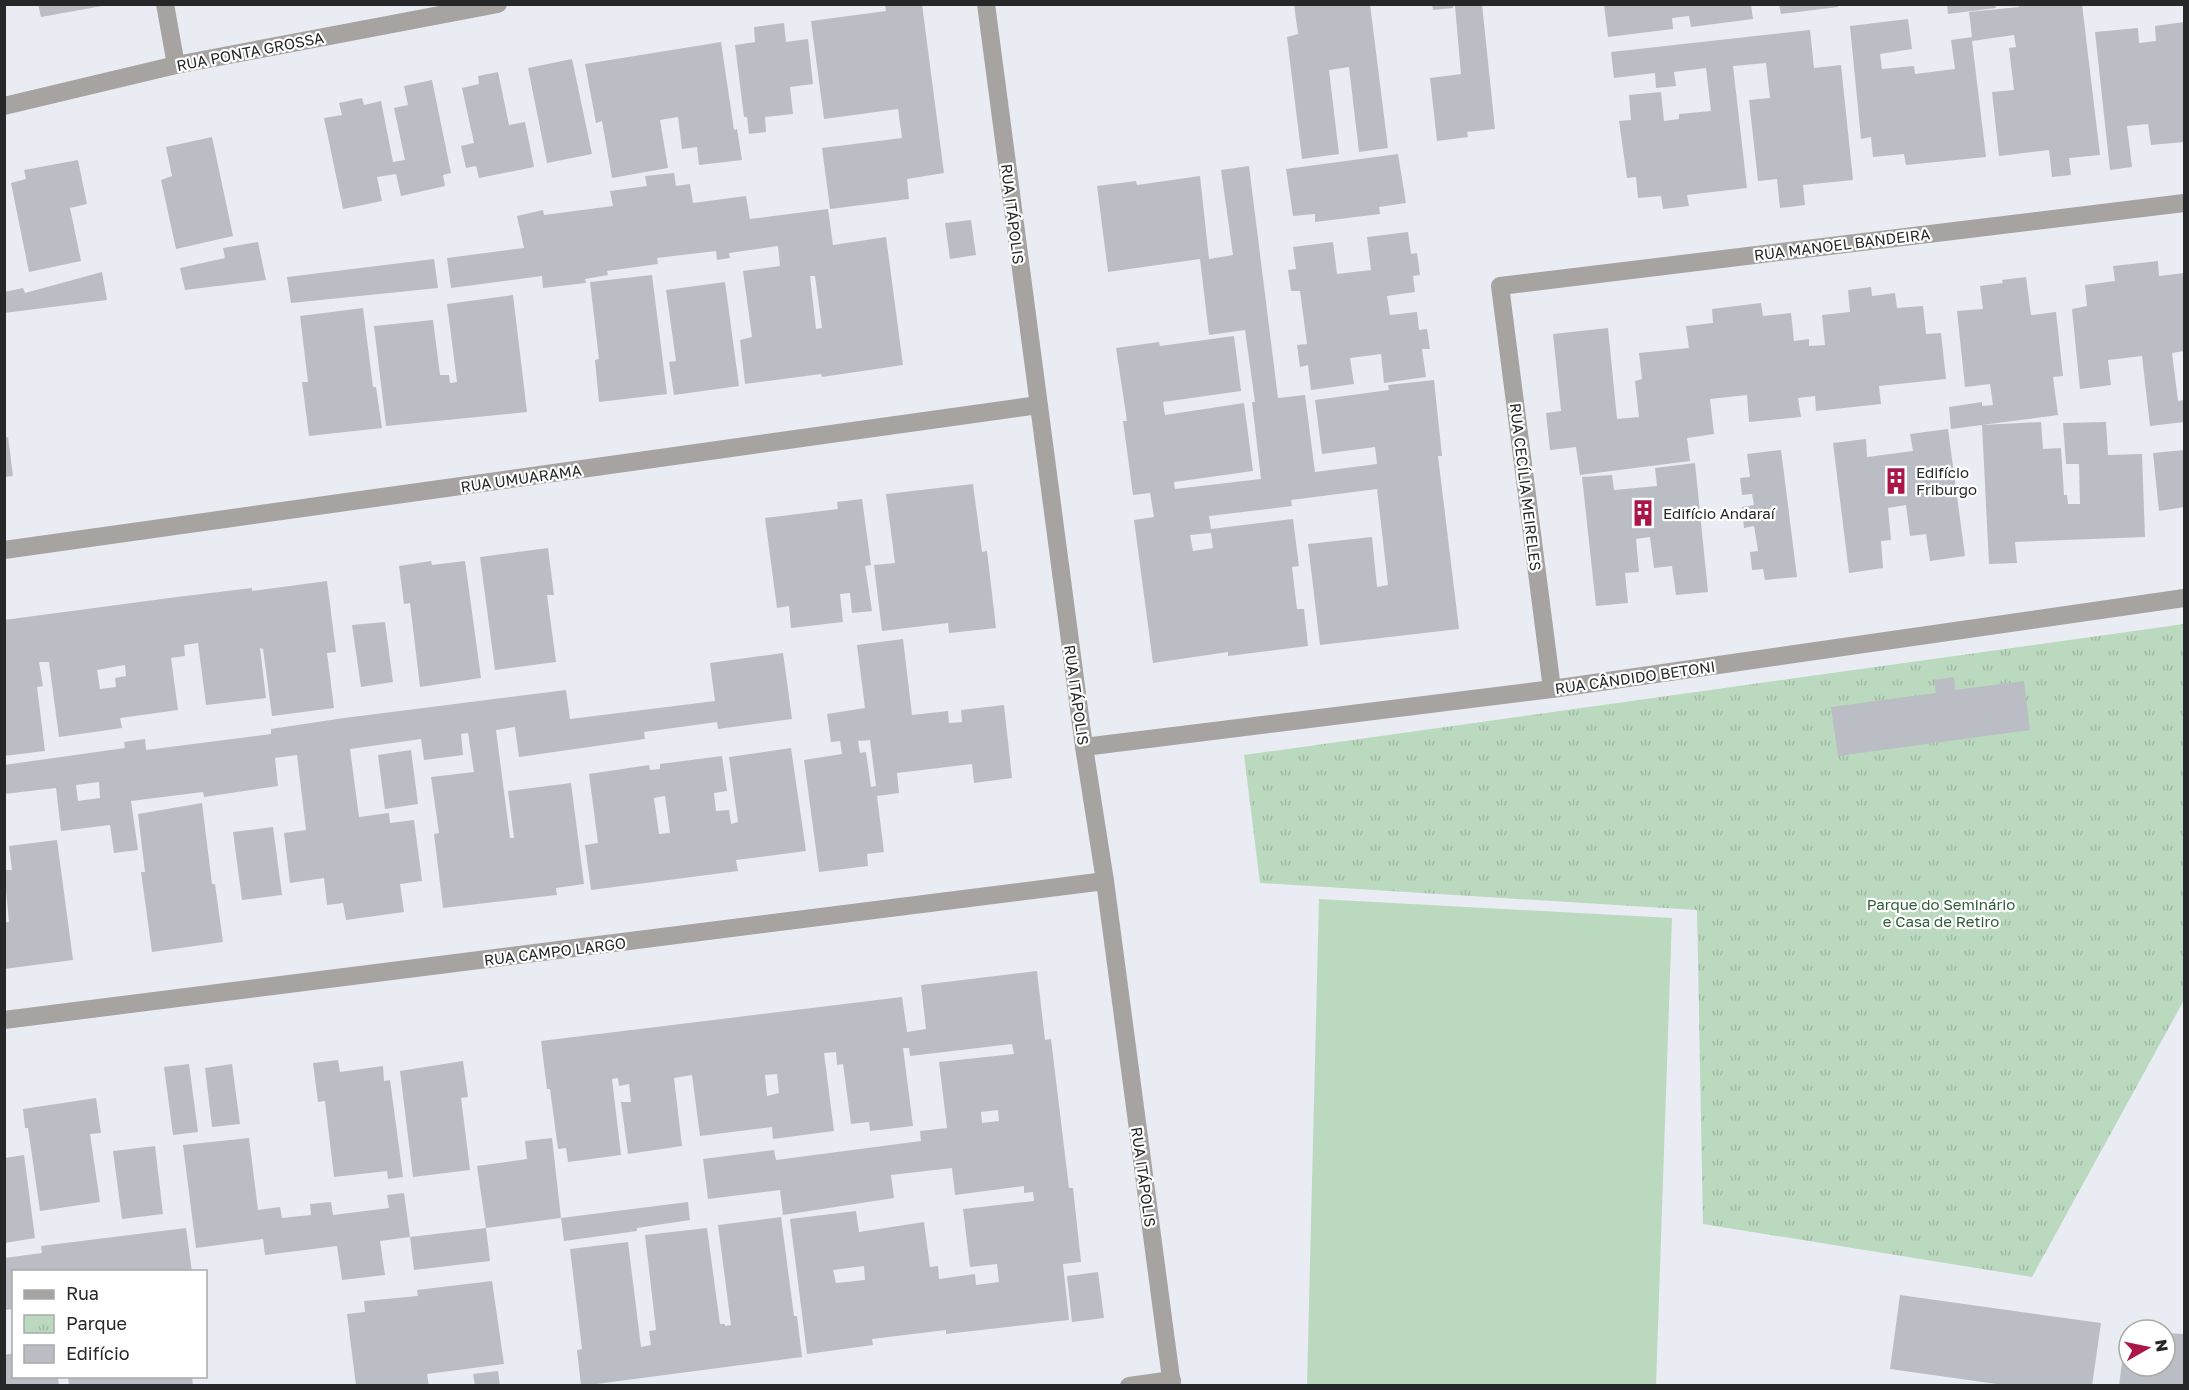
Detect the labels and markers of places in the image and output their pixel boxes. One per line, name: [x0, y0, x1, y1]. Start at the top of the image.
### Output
place label: Edifício Friburgo: [1916, 463, 1977, 498]
building icon: Edifício Friburgo: [1881, 466, 1911, 496]
building icon: Edifício Andaraí: [1628, 498, 1658, 528]
place label: Edifício Andaraí: [1663, 504, 1776, 522]

